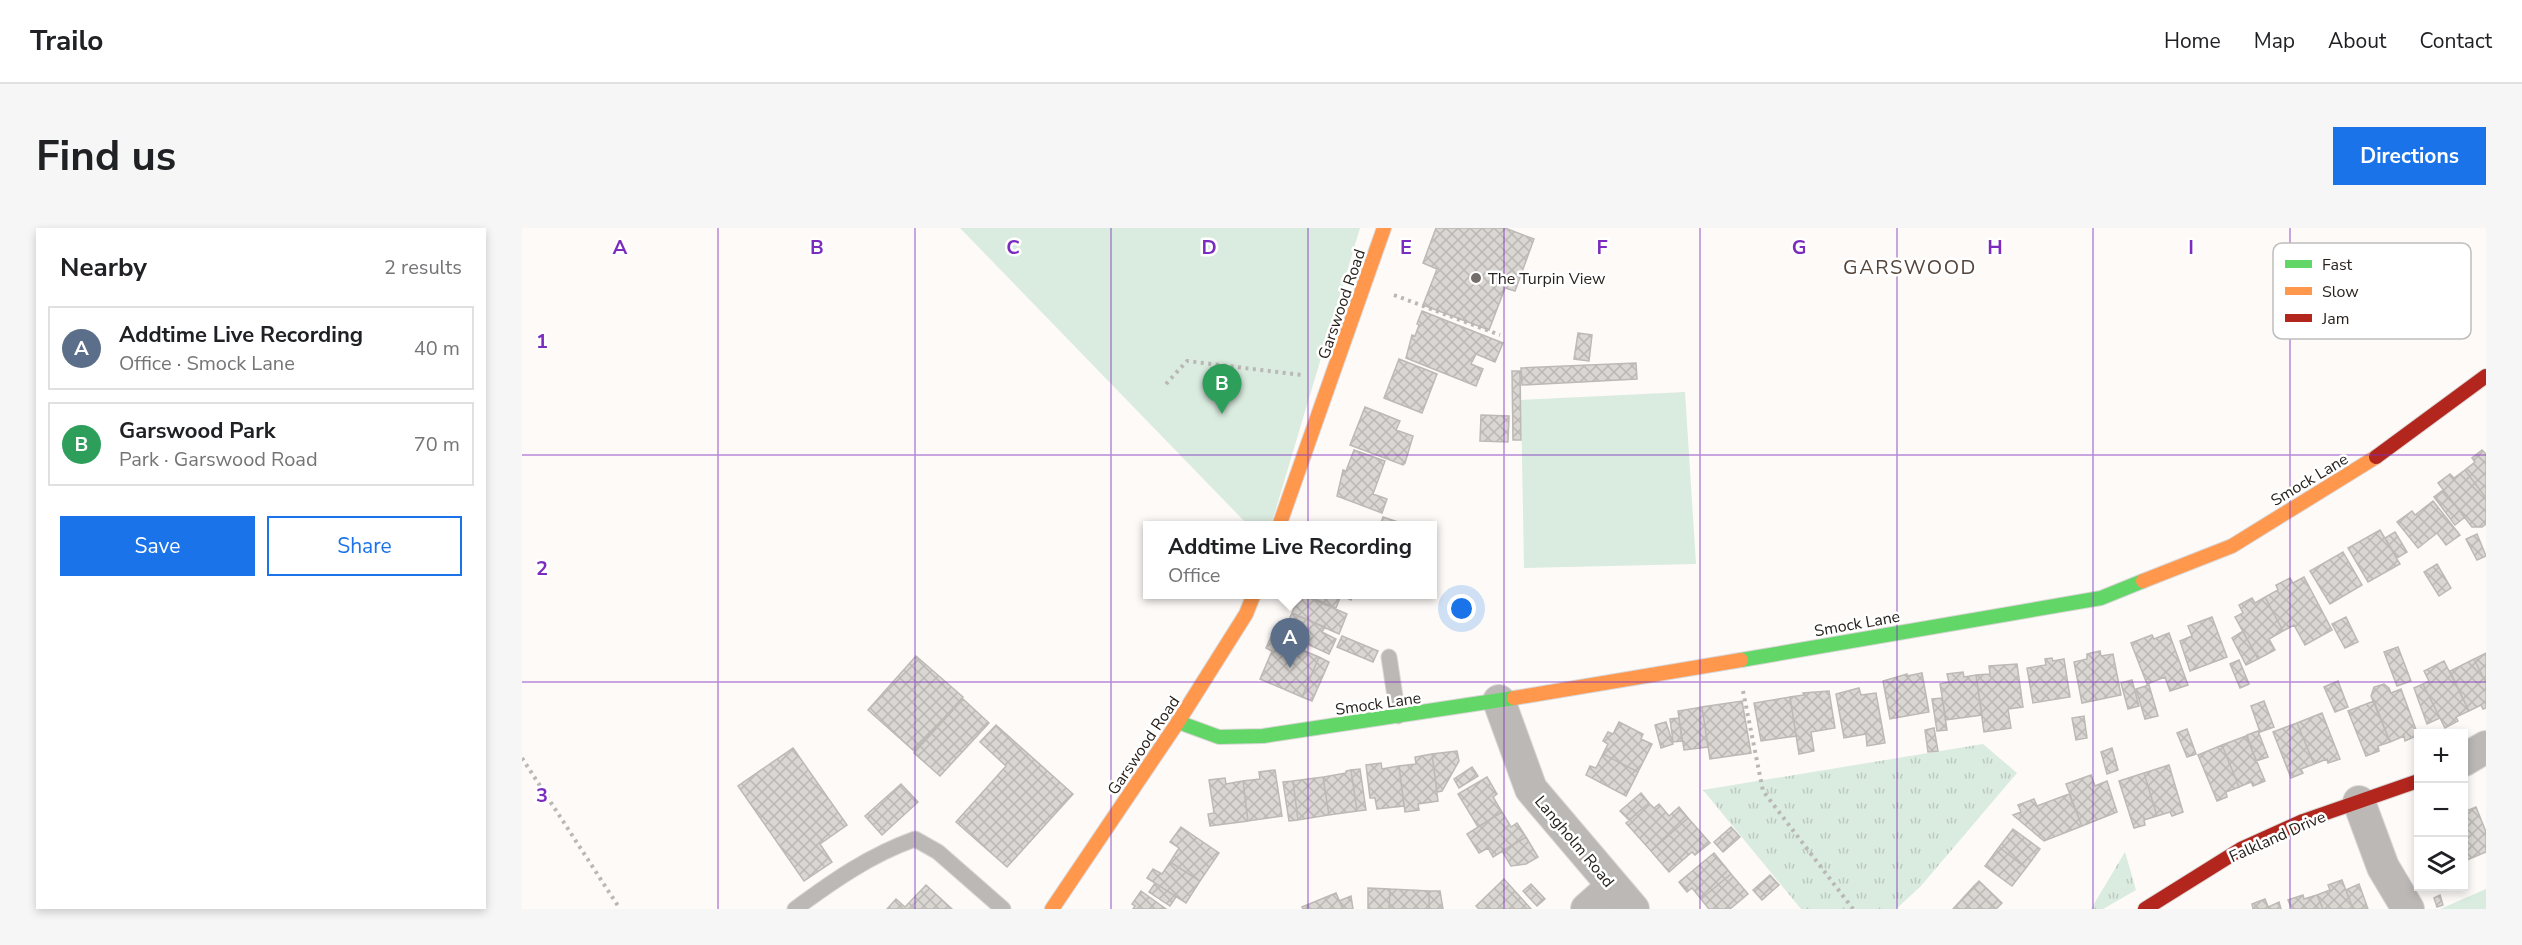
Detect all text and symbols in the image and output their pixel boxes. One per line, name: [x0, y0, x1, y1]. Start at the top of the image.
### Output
text: Trailo: [30, 22, 103, 60]
text: Home: [2164, 27, 2221, 55]
text: Map: [2254, 27, 2295, 55]
text: About: [2328, 27, 2386, 55]
text: Contact: [2419, 27, 2492, 55]
button: Directions: [2333, 127, 2486, 185]
text: Find us: [36, 128, 176, 185]
text: A: [613, 234, 628, 261]
text: B: [810, 234, 824, 261]
text: C: [1006, 234, 1020, 261]
text: D: [1201, 234, 1217, 261]
text: E: [1400, 234, 1412, 261]
text: F: [1596, 234, 1608, 261]
text: G: [1792, 234, 1806, 261]
text: H: [1987, 234, 2003, 261]
text: I: [2188, 234, 2194, 261]
legend: [2273, 243, 2471, 339]
street label: Garswood Road: [1313, 246, 1371, 362]
text: Nearby: [60, 250, 147, 285]
text: 2 results: [384, 254, 462, 281]
district label: GARSWOOD: [1843, 254, 1977, 281]
text: Fast: [2322, 254, 2353, 276]
place label: The Turpin View: [1488, 268, 1606, 290]
marker: The Turpin View: [1469, 271, 1483, 285]
text: Slow: [2322, 281, 2359, 303]
text: Jam: [2321, 308, 2349, 330]
text: Addtime Live Recording: [119, 320, 363, 350]
text: 1: [536, 328, 548, 355]
text: A: [74, 335, 89, 362]
text: 40 m: [414, 335, 460, 362]
text: Office · Smock Lane: [119, 350, 295, 377]
pin: B: [1202, 364, 1242, 414]
text: Garswood Park: [119, 416, 276, 446]
text: B: [75, 431, 88, 458]
text: 70 m: [414, 431, 460, 458]
text: Park · Garswood Road: [119, 446, 318, 473]
street label: Smock Lane: [2267, 448, 2352, 512]
button: Save: [60, 516, 255, 576]
button: Share: [267, 516, 462, 576]
popup: [1143, 521, 1437, 599]
text: Addtime Live Recording: [1168, 532, 1412, 562]
text: 2: [536, 555, 548, 582]
text: Office: [1168, 562, 1221, 589]
your location: [1447, 594, 1476, 623]
street label: Smock Lane: [1813, 606, 1902, 642]
pin: A: [1270, 618, 1310, 668]
street label: Smock Lane: [1334, 687, 1423, 721]
street label: Garswood Road: [1103, 692, 1185, 799]
map controls: [2414, 729, 2468, 891]
button: +: [2414, 729, 2468, 783]
text: 3: [536, 782, 548, 809]
button: −: [2414, 783, 2468, 837]
street label: Langholm Road: [1529, 791, 1619, 892]
street label: Falkland Drive: [2226, 806, 2329, 868]
button: layers: [2414, 837, 2468, 891]

